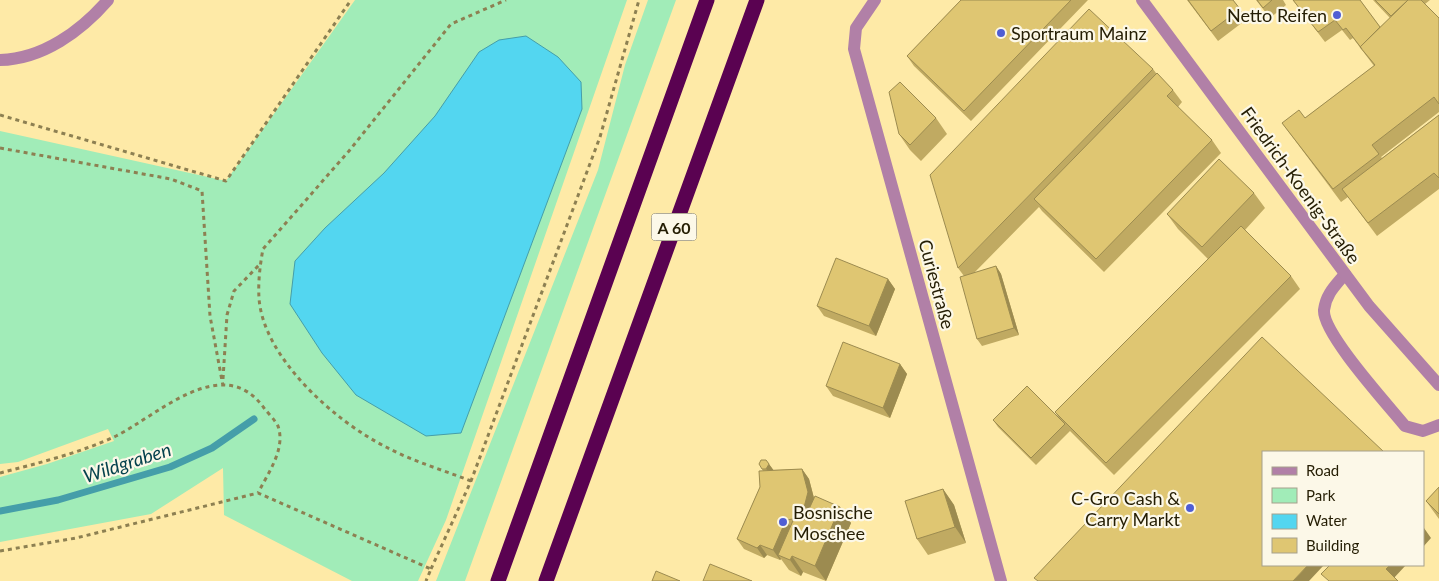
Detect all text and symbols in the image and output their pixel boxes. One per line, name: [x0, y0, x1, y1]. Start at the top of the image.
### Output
place label: Netto Reifen: [1227, 4, 1327, 26]
marker: Netto Reifen: [1331, 9, 1343, 21]
place label: Sportraum Mainz: [1011, 22, 1147, 44]
marker: Sportraum Mainz: [995, 27, 1007, 39]
street label: Friedrich-Koenig-Straße: [1237, 102, 1365, 268]
road number: A 60: [652, 213, 696, 240]
street label: Curiestraße: [914, 237, 960, 331]
water label: Wildgraben: [80, 437, 174, 487]
legend: [1262, 451, 1424, 566]
text: Road: [1306, 461, 1339, 479]
text: Park: [1306, 486, 1336, 504]
place label: C-Gro Cash & Carry Markt: [1071, 487, 1181, 530]
place label: Bosnische Moschee: [793, 501, 873, 544]
marker: C-Gro Cash & Carry Markt: [1184, 502, 1196, 514]
text: Water: [1306, 511, 1347, 529]
marker: Bosnische Moschee: [777, 516, 789, 528]
text: Building: [1306, 536, 1359, 554]

